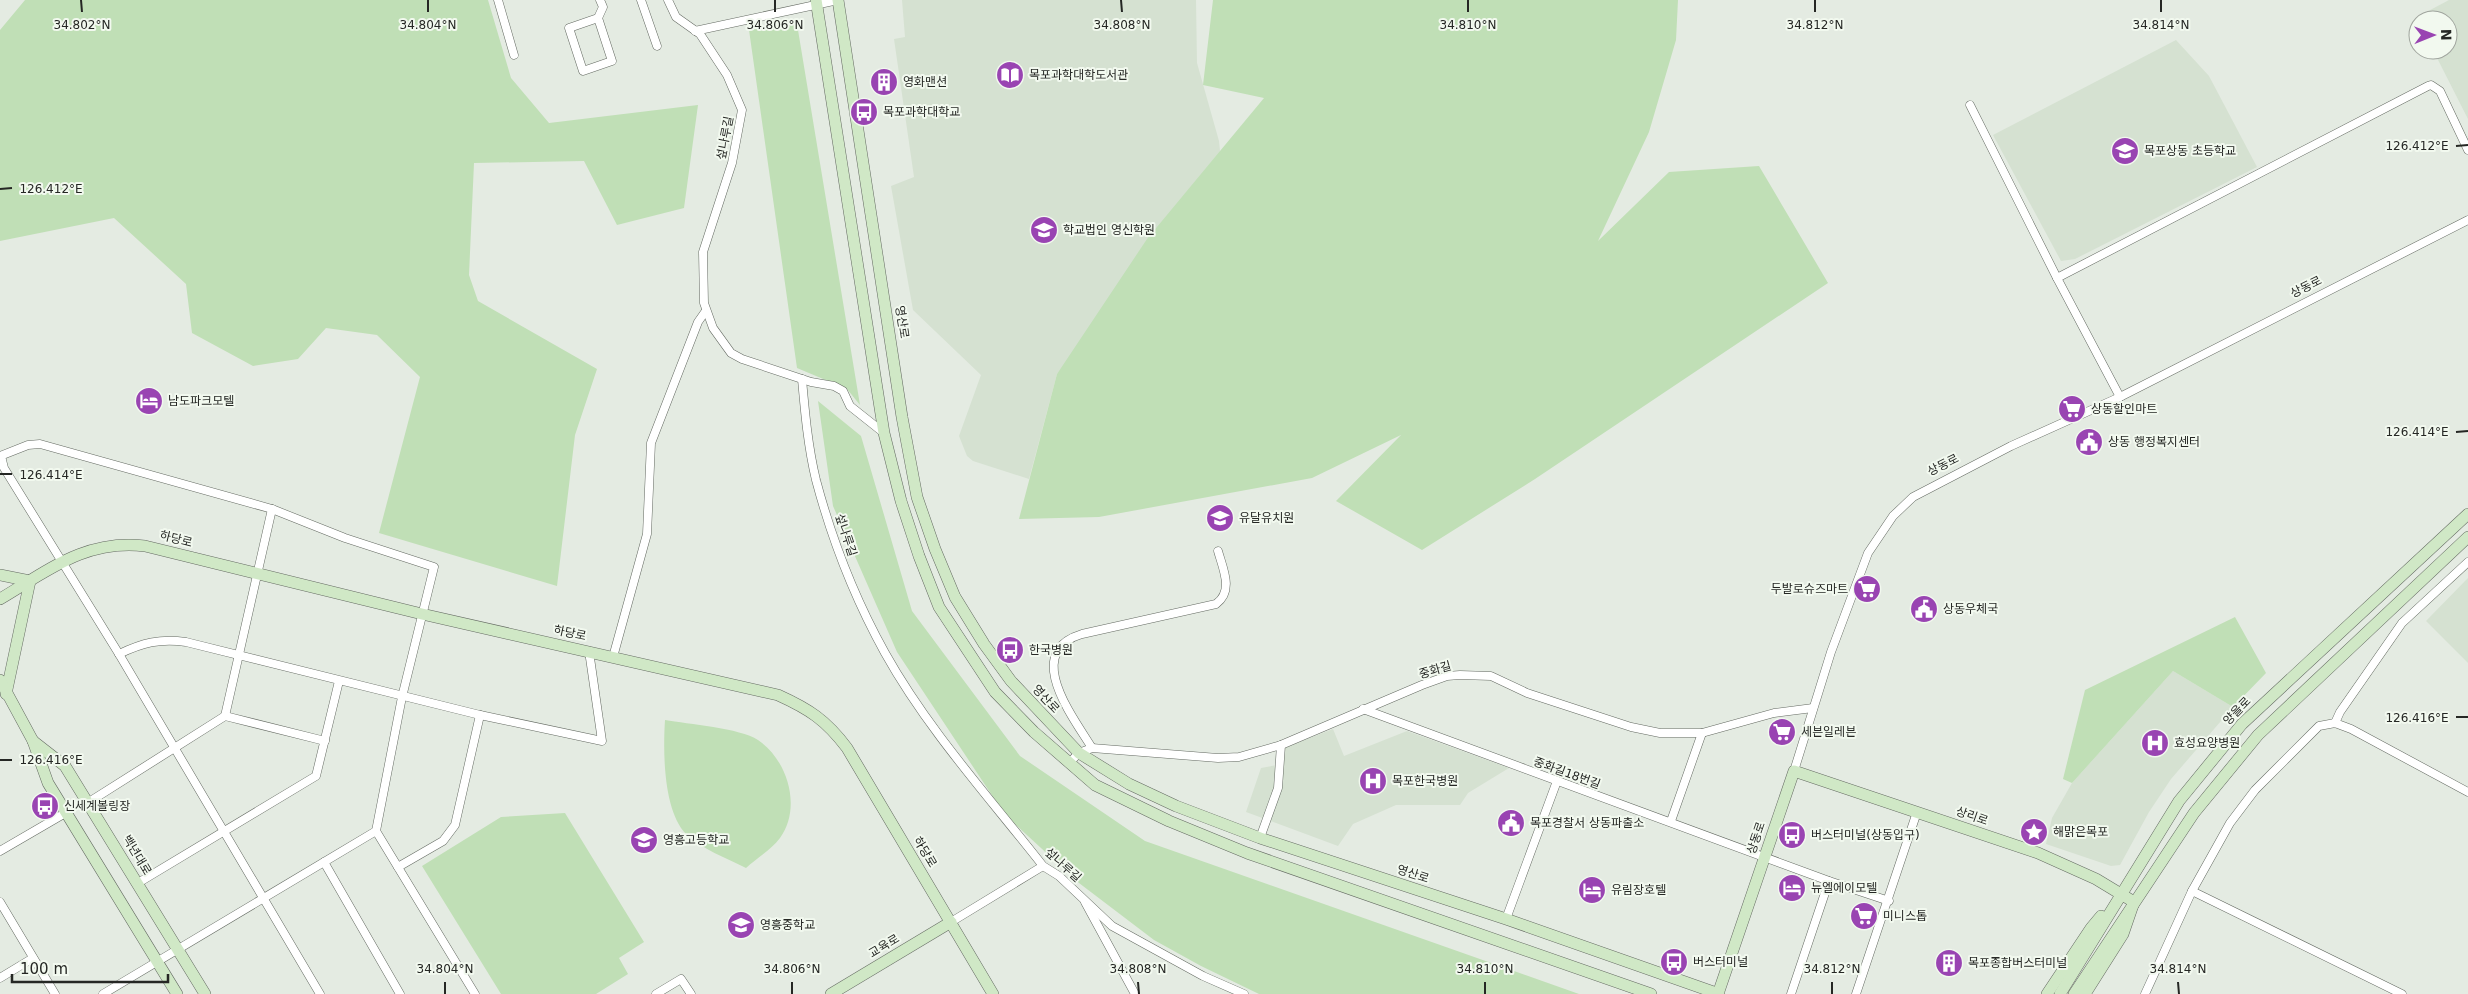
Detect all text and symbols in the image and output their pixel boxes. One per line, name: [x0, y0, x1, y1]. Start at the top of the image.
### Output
north arrow: [2408, 10, 2458, 60]
text: 34.802°N: [54, 18, 110, 32]
text: 34.804°N: [400, 18, 456, 32]
text: 34.806°N: [747, 18, 803, 32]
text: 34.808°N: [1094, 18, 1150, 32]
text: 34.810°N: [1440, 18, 1496, 32]
text: 34.812°N: [1787, 18, 1843, 32]
text: 34.814°N: [2133, 18, 2189, 32]
text: N: [2438, 29, 2454, 41]
library icon: 목포과학대학도서관: [995, 60, 1025, 90]
building icon: 영화맨션: [869, 67, 899, 97]
place label: 목포과학대학도서관: [1029, 68, 1128, 82]
place label: 영화맨션: [903, 75, 947, 89]
bus stop icon: 목포과학대학교: [849, 97, 879, 127]
place label: 목포과학대학교: [883, 105, 960, 119]
street label: 섶나루길: [714, 115, 736, 161]
school or university icon: 목포상동 초등학교: [2110, 136, 2140, 166]
text: 126.412°E: [2385, 139, 2449, 153]
place label: 목포상동 초등학교: [2144, 144, 2236, 158]
text: 126.412°E: [19, 182, 83, 196]
school or university icon: 학교법인 영신학원: [1029, 215, 1059, 245]
place label: 학교법인 영신학원: [1063, 223, 1155, 237]
street label: 상동로: [2288, 273, 2324, 301]
street label: 영산로: [892, 305, 912, 339]
hotel icon: 남도파크모텔: [134, 386, 164, 416]
place label: 남도파크모텔: [168, 394, 234, 408]
supermarket icon: 상동할인마트: [2057, 394, 2087, 424]
place label: 상동할인마트: [2091, 402, 2157, 416]
text: 126.414°E: [2385, 425, 2449, 439]
public building icon: 상동 행정복지센터: [2074, 427, 2104, 457]
place label: 상동 행정복지센터: [2108, 435, 2200, 449]
street label: 상동로: [1925, 451, 1961, 479]
text: 126.414°E: [19, 468, 83, 482]
school or university icon: 유달유치원: [1205, 503, 1235, 533]
place label: 유달유치원: [1239, 511, 1294, 525]
street label: 섶나루길: [833, 512, 859, 558]
street label: 하당로: [158, 528, 194, 550]
supermarket icon: 두발로슈즈마트: [1852, 574, 1882, 604]
place label: 두발로슈즈마트: [1771, 582, 1848, 596]
public building icon: 상동우체국: [1909, 594, 1939, 624]
place label: 상동우체국: [1943, 602, 1998, 616]
street label: 하당로: [552, 623, 588, 643]
bus stop icon: 한국병원: [995, 635, 1025, 665]
place label: 한국병원: [1029, 643, 1073, 657]
street label: 중화길: [1417, 659, 1453, 681]
street label: 영산로: [1030, 682, 1062, 716]
street label: 양을로: [2220, 694, 2254, 728]
text: 126.416°E: [2385, 711, 2449, 725]
supermarket icon: 세븐일레븐: [1767, 717, 1797, 747]
place label: 세븐일레븐: [1801, 725, 1856, 739]
hospital icon: 효성요양병원: [2140, 728, 2170, 758]
place label: 효성요양병원: [2174, 736, 2240, 750]
text: 126.416°E: [19, 753, 83, 767]
street label: 중화길18번길: [1531, 754, 1603, 792]
hospital icon: 목포한국병원: [1358, 766, 1388, 796]
place label: 목포한국병원: [1392, 774, 1458, 788]
bus stop icon: 신세계볼링장: [30, 791, 60, 821]
place label: 신세계볼링장: [64, 799, 130, 813]
street label: 상리로: [1954, 804, 1990, 828]
public building icon: 목포경찰서 상동파출소: [1496, 808, 1526, 838]
place label: 목포경찰서 상동파출소: [1530, 816, 1644, 830]
place icon: 해맑은목포: [2019, 817, 2049, 847]
street label: 상동로: [1744, 820, 1768, 856]
bus stop icon: 버스터미널(상동입구): [1777, 820, 1807, 850]
school or university icon: 영흥고등학교: [629, 825, 659, 855]
place label: 해맑은목포: [2053, 825, 2108, 839]
place label: 버스터미널(상동입구): [1811, 828, 1920, 842]
street label: 백년대로: [120, 832, 154, 878]
place label: 영흥고등학교: [663, 833, 729, 847]
street label: 하당로: [910, 834, 940, 870]
street label: 섶나루길: [1042, 845, 1084, 885]
street label: 영산로: [1395, 862, 1431, 886]
hotel icon: 뉴엘에이모텔: [1777, 873, 1807, 903]
hotel icon: 유림장호텔: [1577, 875, 1607, 905]
place label: 뉴엘에이모텔: [1811, 881, 1877, 895]
place label: 유림장호텔: [1611, 883, 1666, 897]
supermarket icon: 미니스톱: [1849, 901, 1879, 931]
place label: 미니스톱: [1883, 909, 1927, 923]
school or university icon: 영흥중학교: [726, 910, 756, 940]
place label: 영흥중학교: [760, 918, 815, 932]
street label: 교육로: [866, 931, 902, 961]
bus stop icon: 버스터미널: [1659, 947, 1689, 977]
building icon: 목포종합버스터미널: [1934, 948, 1964, 978]
scale bar: [12, 952, 169, 984]
place label: 버스터미널: [1693, 955, 1748, 969]
place label: 목포종합버스터미널: [1968, 956, 2067, 970]
text: 100 m: [20, 960, 68, 978]
text: 34.804°N: [417, 962, 473, 976]
text: 34.806°N: [764, 962, 820, 976]
text: 34.808°N: [1110, 962, 1166, 976]
text: 34.810°N: [1457, 962, 1513, 976]
text: 34.812°N: [1804, 962, 1860, 976]
text: 34.814°N: [2150, 962, 2206, 976]

